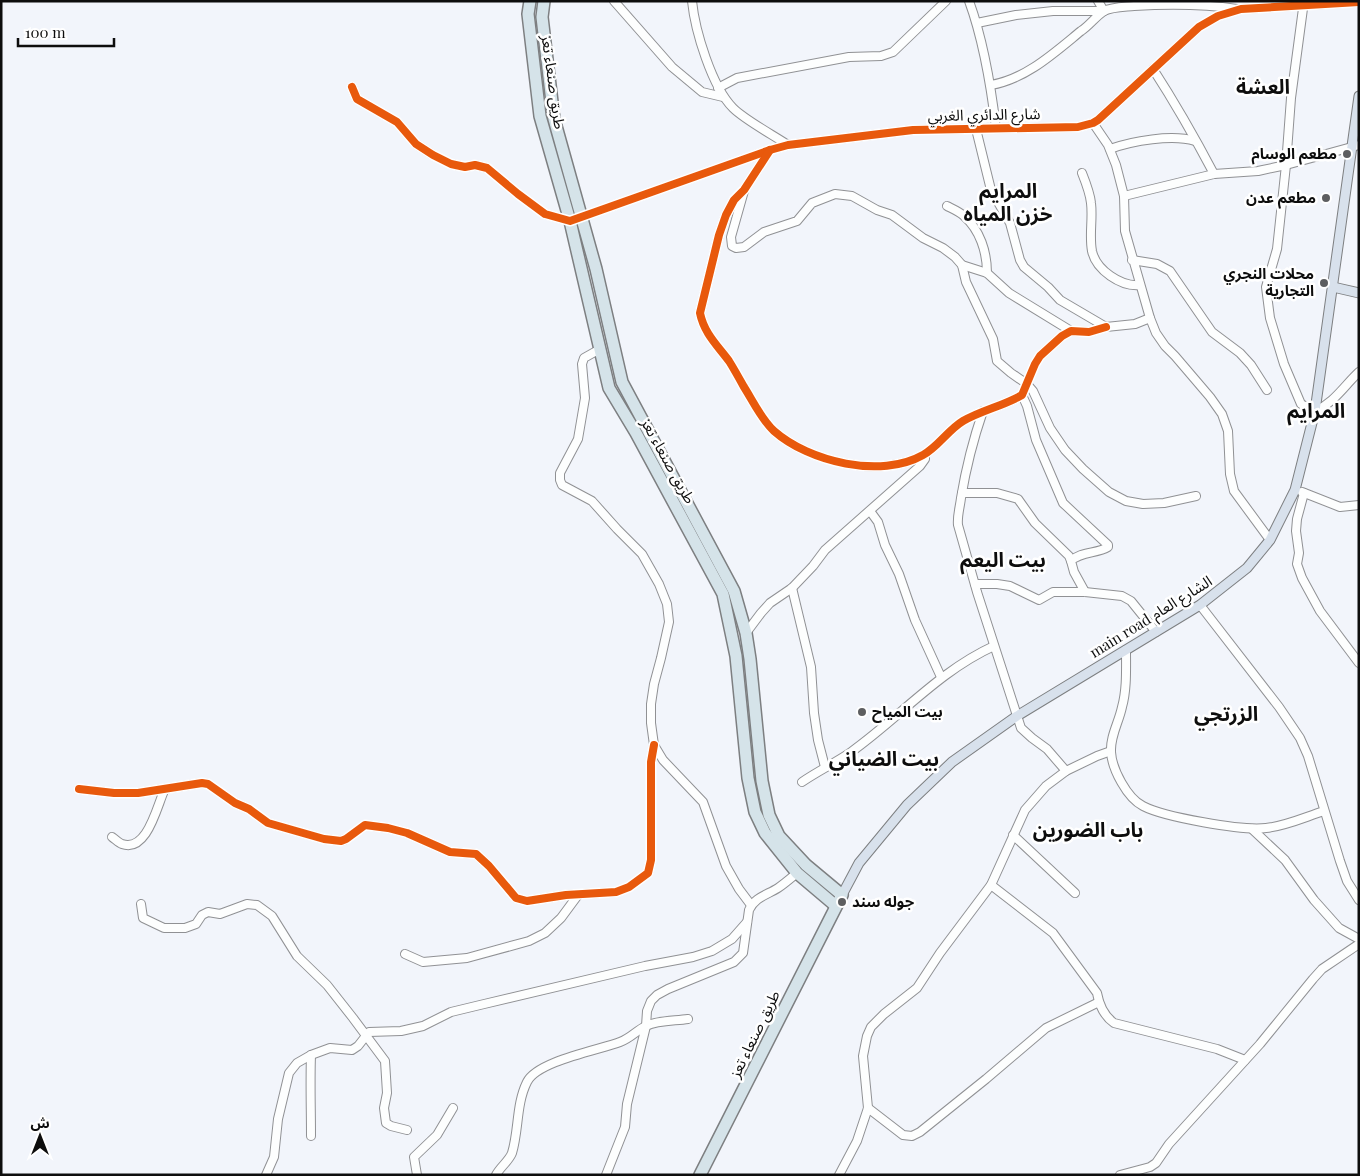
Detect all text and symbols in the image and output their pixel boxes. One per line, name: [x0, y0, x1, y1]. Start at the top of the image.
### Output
scale bar: [18, 15, 114, 47]
text: 100 m: [25, 22, 66, 42]
street label: طريق صنعاء تعز: [536, 32, 571, 130]
district label: العشة: [1236, 72, 1290, 99]
street label: شارع الدائري الغربي: [927, 103, 1041, 128]
place label: مطعم الوسام: [1251, 143, 1337, 165]
marker: مطعم الوسام: [1341, 148, 1353, 160]
district label: المرايم خزن المياه: [964, 176, 1053, 226]
place label: مطعم عدن: [1246, 187, 1316, 209]
marker: مطعم عدن: [1320, 192, 1332, 204]
place label: محلات النجري التجارية: [1223, 263, 1314, 300]
marker: محلات النجري التجارية: [1318, 277, 1330, 289]
district label: المرايم: [1287, 396, 1345, 426]
street label: طريق صنعاء تعز: [636, 413, 701, 507]
district label: بيت اليعم: [960, 545, 1046, 575]
street label: main road الشارع العام: [1085, 570, 1217, 664]
district label: الزرتجي: [1194, 699, 1258, 731]
place label: بيت المياح: [872, 701, 943, 723]
marker: بيت المياح: [856, 706, 868, 718]
district label: بيت الضياني: [829, 744, 939, 776]
district label: باب الضورين: [1033, 815, 1143, 842]
place label: جوله سند: [852, 891, 915, 911]
marker: جوله سند: [836, 896, 848, 908]
street label: طريق صنعاء تعز: [724, 986, 785, 1082]
north arrow: [15, 1111, 65, 1161]
text: ش: [30, 1113, 50, 1132]

